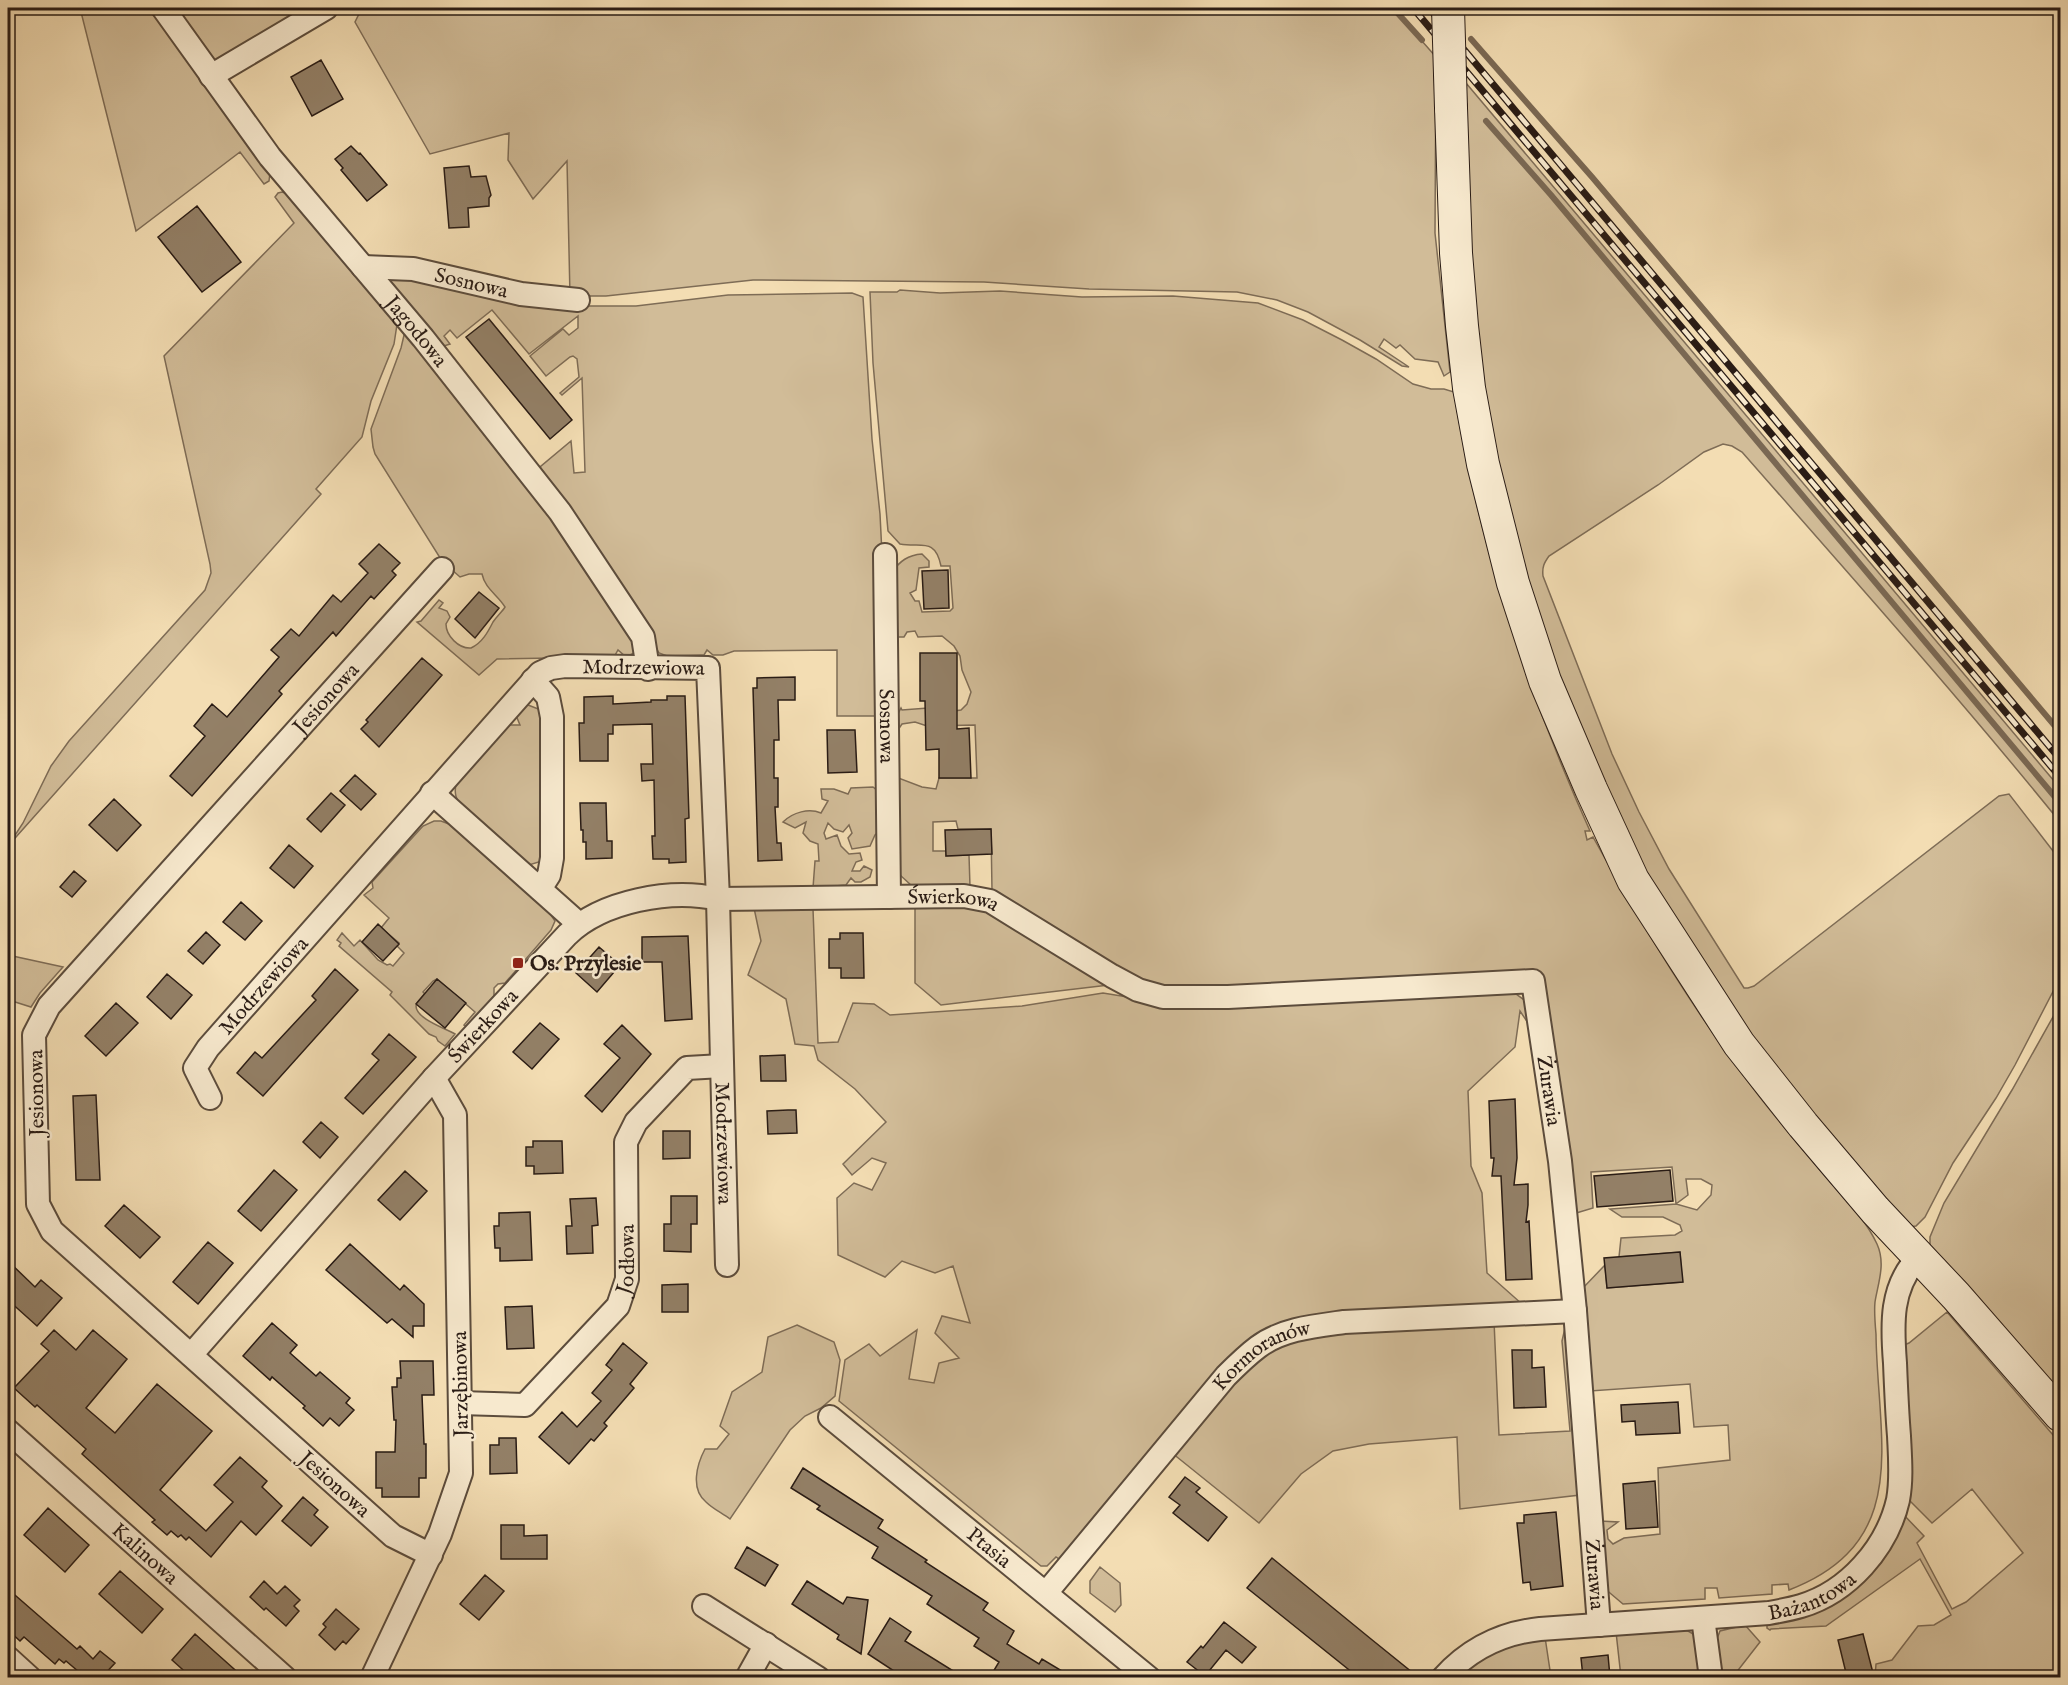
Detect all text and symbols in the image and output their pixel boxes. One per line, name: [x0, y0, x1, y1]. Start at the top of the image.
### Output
street label: Sosnowa: [432, 262, 511, 306]
street label: Jagodowa: [377, 289, 453, 374]
street label: Modrzewiowa: [582, 654, 706, 683]
street label: Jesionowa: [286, 657, 367, 742]
street label: Sosnowa: [872, 689, 899, 764]
street label: Świerkowa: [907, 884, 1005, 919]
street label: Modrzewiowa: [214, 931, 316, 1041]
place label: Os. Przylesie: [530, 951, 642, 978]
marker: Os. Przylesie: [511, 956, 525, 970]
street label: Świerkowa: [442, 983, 526, 1070]
street label: Jesionowa: [23, 1048, 52, 1139]
street label: Żurawia: [1529, 1054, 1567, 1129]
street label: Modrzewiowa: [708, 1082, 738, 1206]
street label: Jodłowa: [610, 1223, 642, 1300]
street label: Kormoranów: [1207, 1315, 1314, 1397]
street label: Jarzębinowa: [447, 1330, 476, 1439]
street label: Jesionowa: [291, 1445, 376, 1525]
street label: Kalinowa: [105, 1518, 184, 1592]
street label: Ptasia: [960, 1522, 1017, 1576]
street label: Żurawia: [1577, 1538, 1610, 1612]
street label: Bażantowa: [1766, 1566, 1863, 1628]

